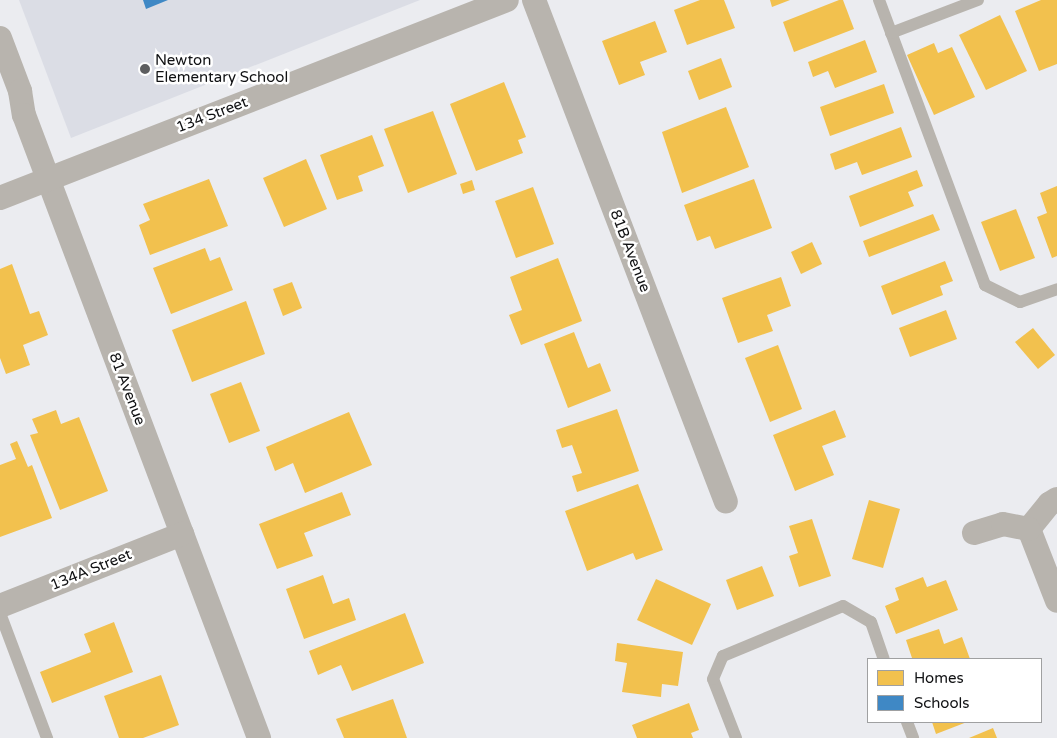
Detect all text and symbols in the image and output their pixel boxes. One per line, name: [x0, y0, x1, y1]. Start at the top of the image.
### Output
place label: Newton Elementary School: [155, 51, 288, 86]
marker: Newton Elementary School: [139, 63, 151, 75]
street label: 134 Street: [174, 93, 250, 137]
street label: 81B Avenue: [606, 207, 654, 295]
street label: 81 Avenue: [105, 350, 149, 428]
street label: 134A Street: [48, 546, 134, 594]
legend: [867, 658, 1042, 723]
text: Homes: [914, 669, 964, 687]
text: Schools: [914, 694, 970, 712]

